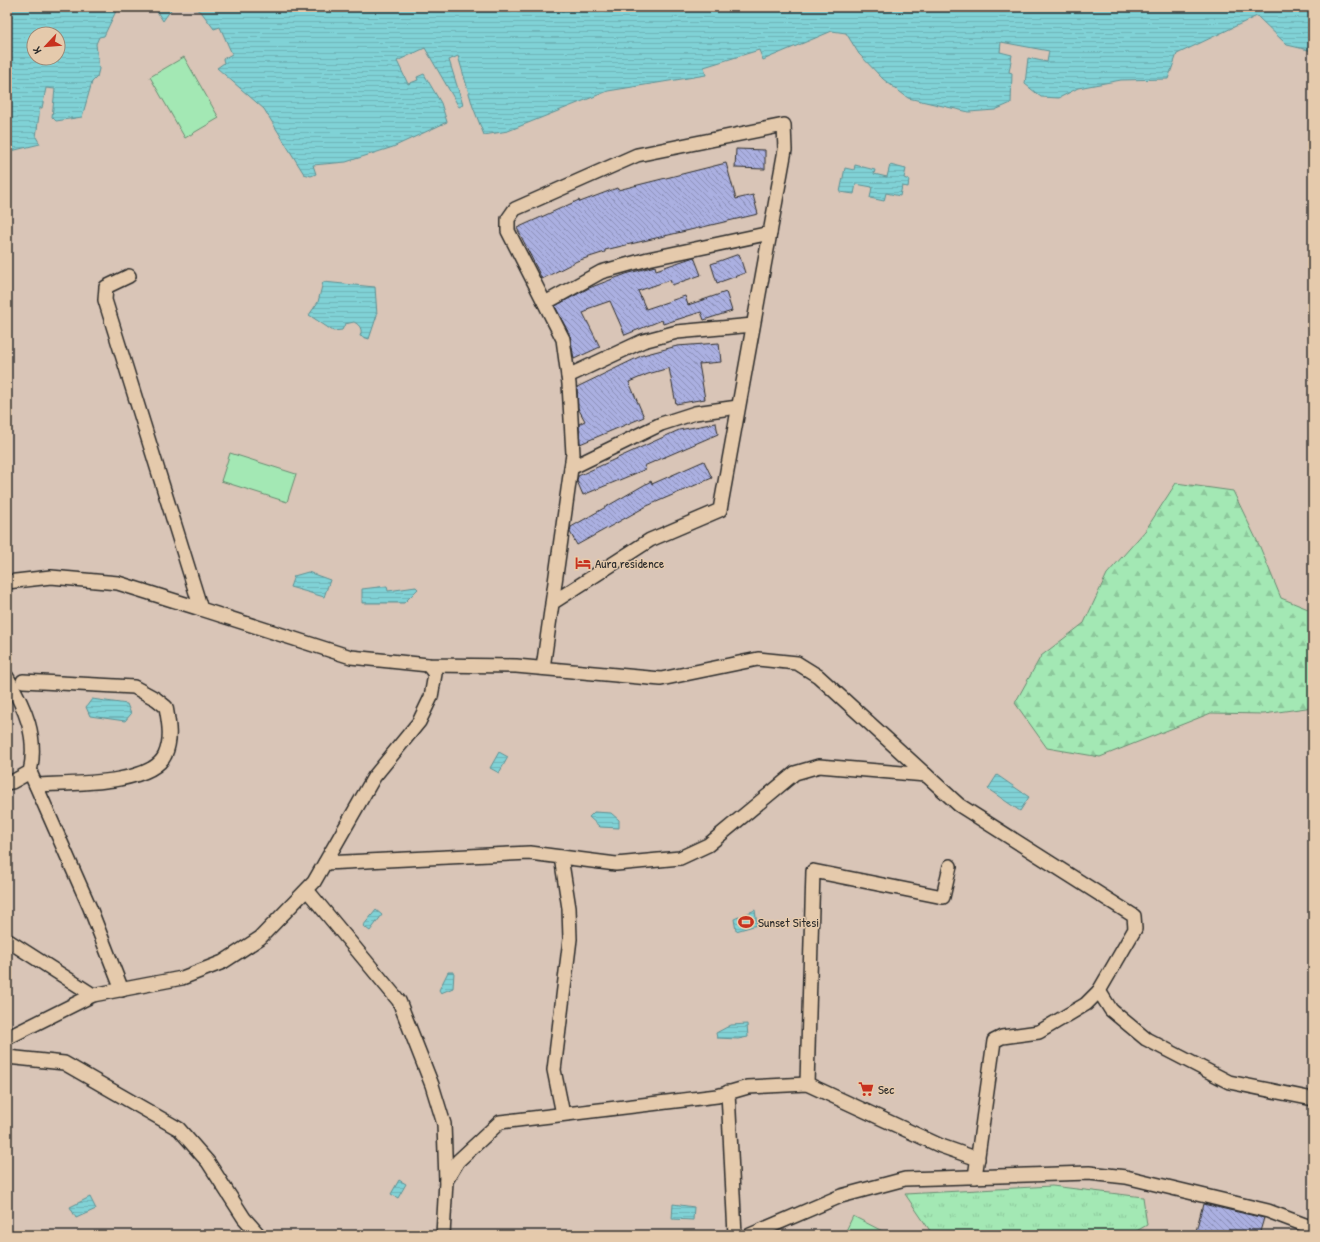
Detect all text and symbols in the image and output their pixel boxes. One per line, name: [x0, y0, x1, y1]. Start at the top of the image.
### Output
north arrow: [26, 26, 66, 66]
text: K: [29, 45, 45, 56]
hotel icon: Aura residence: [574, 554, 592, 572]
place label: Aura residence: [595, 554, 664, 572]
sports icon: Sunset Sitesi: [737, 913, 755, 931]
place label: Sunset Sitesi: [758, 913, 819, 931]
supermarket icon: Sec: [857, 1080, 875, 1098]
place label: Sec: [878, 1080, 894, 1098]

